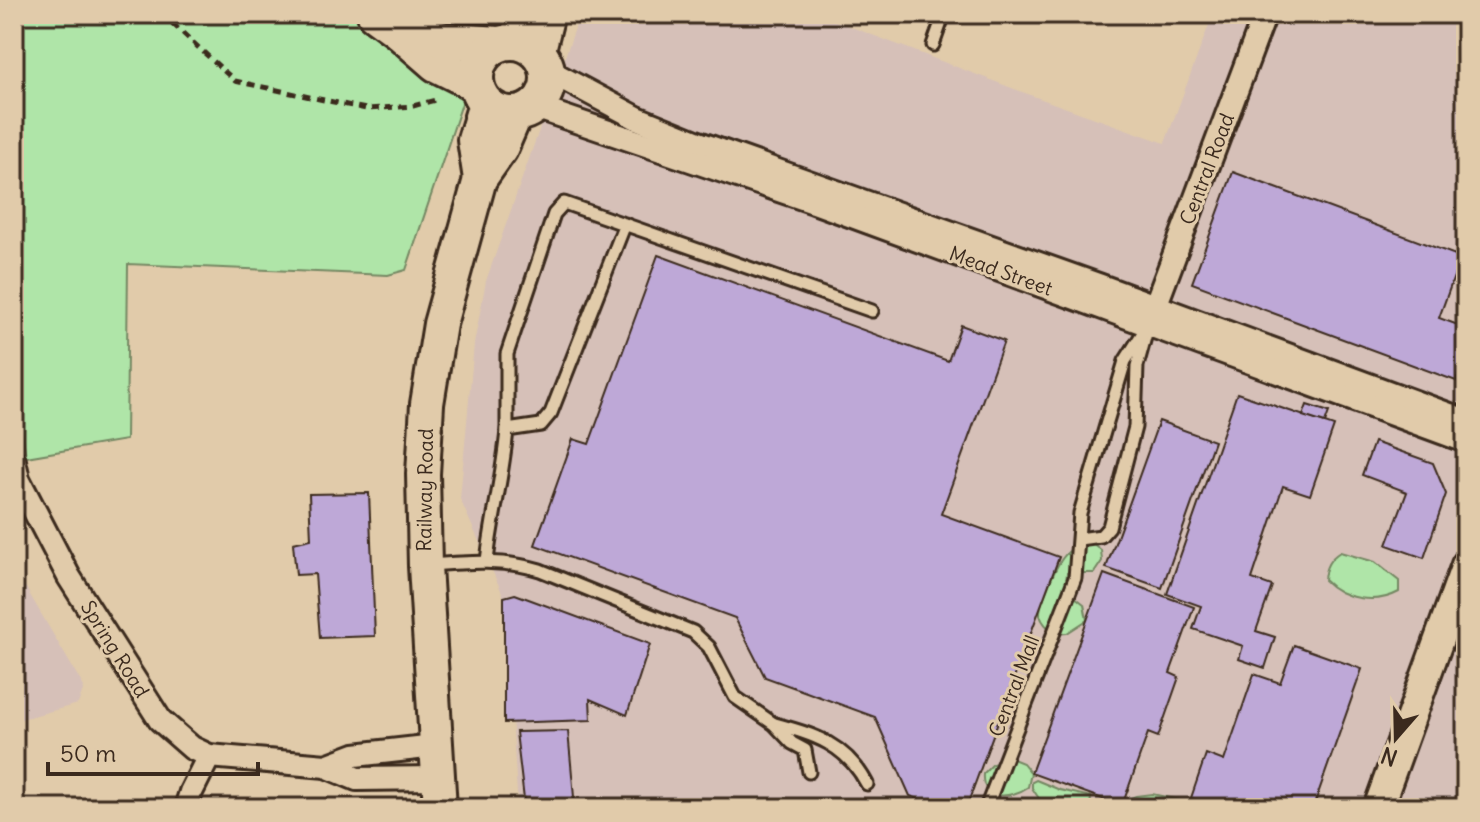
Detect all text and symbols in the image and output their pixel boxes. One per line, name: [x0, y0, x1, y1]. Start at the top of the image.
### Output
street label: Central Road: [1174, 109, 1239, 228]
street label: Mead Street: [946, 240, 1056, 301]
street label: Railway Road: [411, 428, 438, 552]
street label: Spring Road: [76, 596, 155, 702]
street label: Central Mall: [983, 632, 1044, 740]
north arrow: [1356, 698, 1436, 778]
scale bar: [48, 726, 258, 776]
text: 50 m: [60, 738, 116, 768]
text: N: [1377, 741, 1401, 773]

